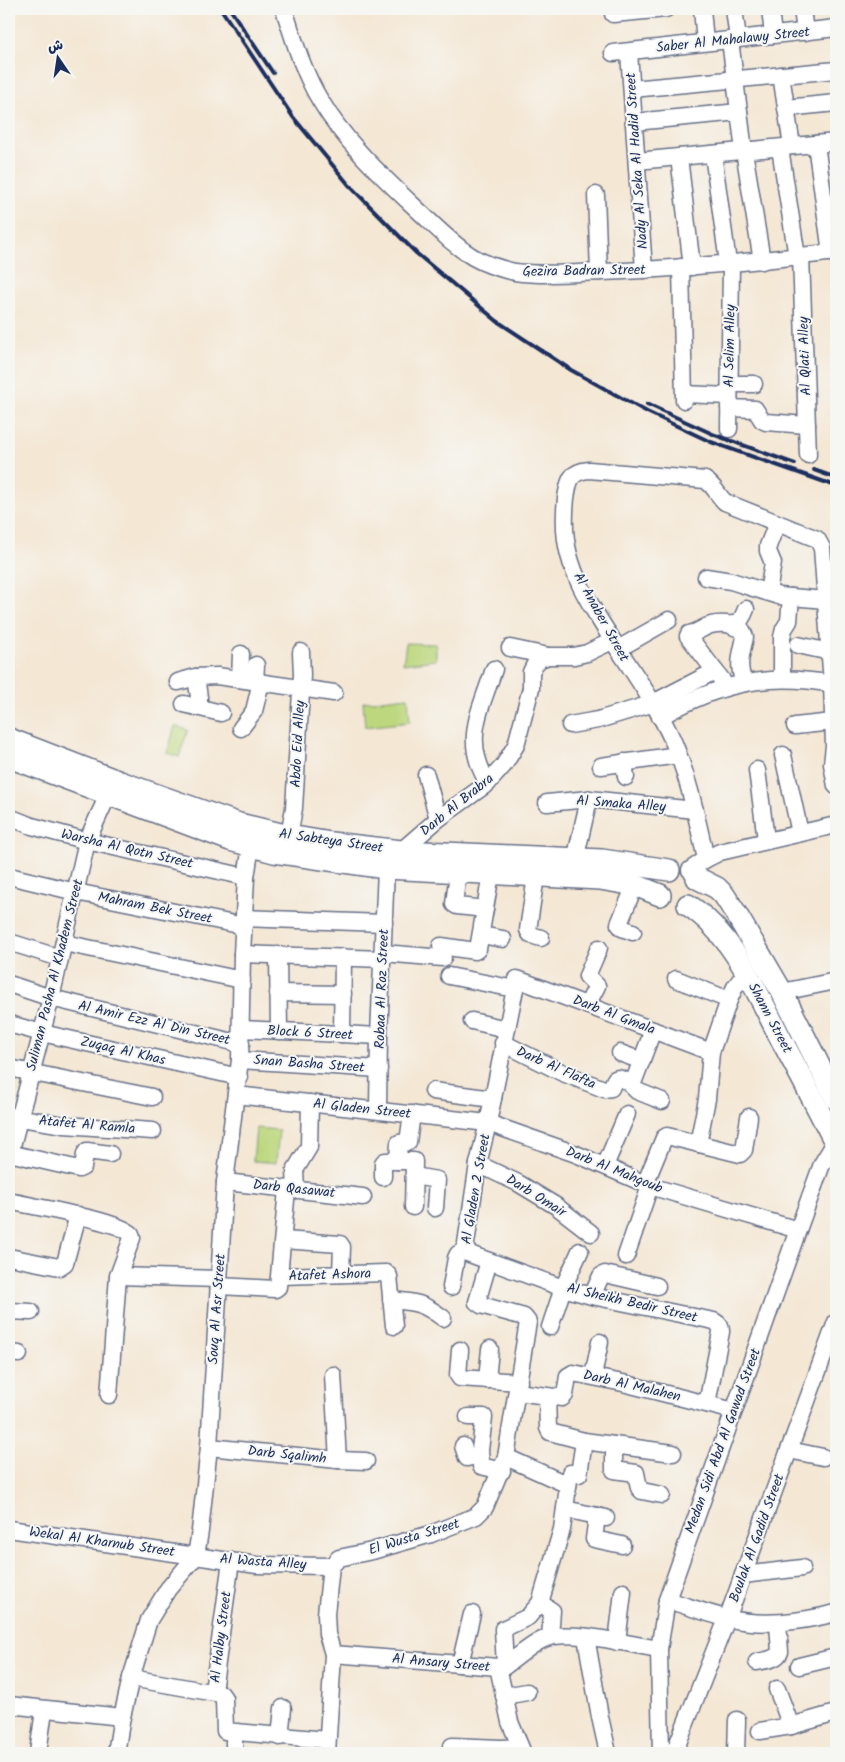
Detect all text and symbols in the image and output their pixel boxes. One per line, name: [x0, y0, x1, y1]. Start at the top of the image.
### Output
street label: Saber Al Mahalawy Street: [655, 21, 811, 59]
north arrow: [32, 32, 82, 82]
text: ش: [45, 34, 65, 59]
street label: Nady Al Seka Al Hadid Street: [620, 71, 654, 250]
street label: Gezira Badran Street: [522, 259, 646, 283]
street label: Al Selim Alley: [718, 304, 742, 388]
street label: Al Qlati Alley: [793, 316, 817, 396]
street label: Al Anaber Street: [567, 568, 635, 666]
street label: Abdo Eid Alley: [285, 699, 311, 788]
street label: Darb Al Brabra: [415, 768, 499, 842]
street label: Al Smaka Alley: [575, 790, 667, 818]
street label: Warsha Al Qotn Street: [59, 823, 196, 875]
street label: Al Sabteya Street: [278, 823, 385, 859]
street label: Suliman Pasha Al Khadem Street: [20, 876, 90, 1073]
street label: Mahram Bek Street: [96, 886, 215, 930]
street label: Robaa Al Roz Street: [369, 928, 395, 1049]
street label: Shann Street: [742, 979, 798, 1058]
street label: Darb Al Gmala: [569, 989, 659, 1041]
street label: Al Amir Ezz Al Din Street: [76, 995, 233, 1051]
street label: Block 6 Street: [266, 1020, 354, 1046]
street label: Zuqaq Al Khas: [78, 1031, 168, 1071]
street label: Darb Al Flafta: [513, 1041, 599, 1095]
street label: Snan Basha Street: [253, 1049, 366, 1079]
street label: Al Gladen Street: [312, 1093, 412, 1125]
street label: Atafet Al Ramla: [38, 1110, 136, 1140]
street label: Al Gladen 2 Street: [455, 1132, 497, 1246]
street label: Darb Al Mahgoub: [562, 1141, 666, 1200]
street label: Darb Omair: [502, 1169, 572, 1224]
street label: Darb Qasawat: [252, 1174, 337, 1204]
street label: Souq Al Asr Street: [202, 1253, 232, 1365]
street label: Atafet Ashora: [288, 1263, 372, 1287]
street label: Al Sheikh Bedir Street: [565, 1277, 700, 1329]
street label: Medan Sidi Abd Al Gawad Street: [679, 1345, 767, 1537]
street label: Darb Al Malahen: [581, 1364, 683, 1408]
street label: Darb Sqalimh: [246, 1440, 328, 1470]
street label: Boulak Al Gadid Street: [724, 1470, 791, 1605]
street label: El Wusta Street: [366, 1513, 463, 1561]
street label: Wekal Al Kharnub Street: [28, 1521, 177, 1563]
street label: Al Wasta Alley: [219, 1548, 308, 1576]
street label: Al Halby Street: [204, 1589, 238, 1684]
street label: Al Ansary Street: [391, 1648, 492, 1678]

